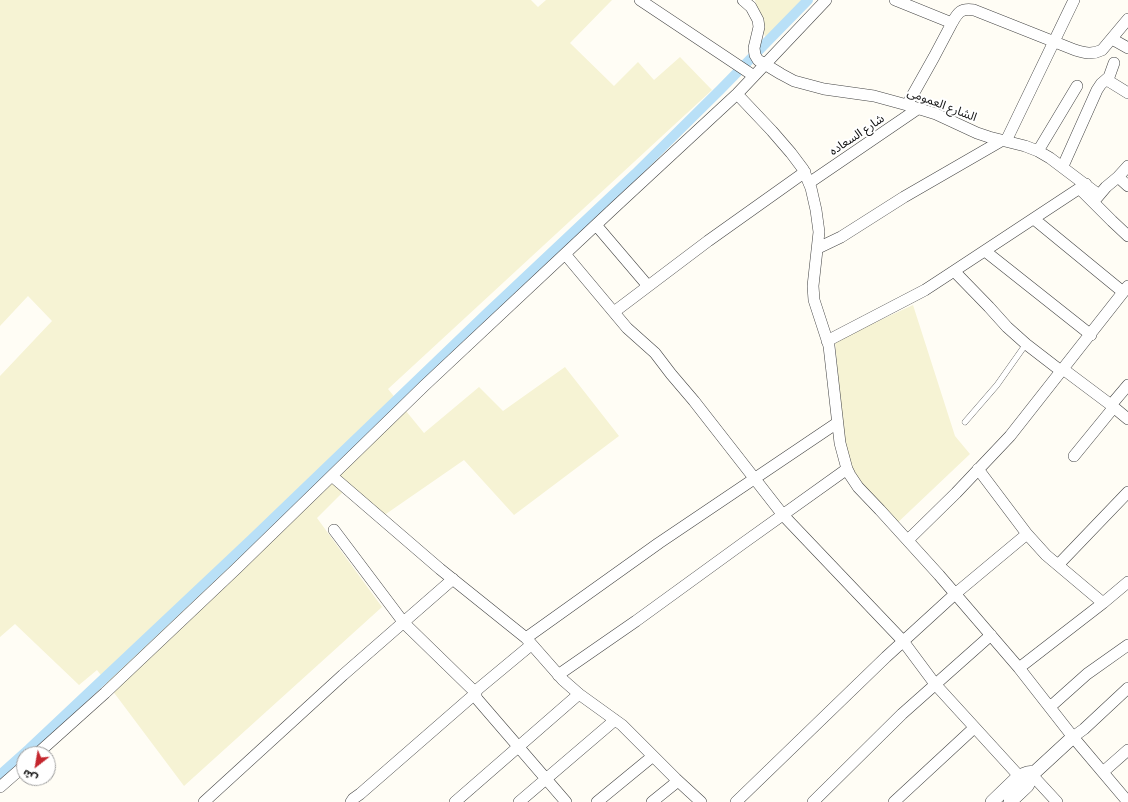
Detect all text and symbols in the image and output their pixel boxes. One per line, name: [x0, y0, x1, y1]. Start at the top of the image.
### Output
street label: الشارع العمومى: [905, 85, 979, 125]
street label: شارع السعاده: [827, 111, 887, 159]
north arrow: [16, 746, 56, 786]
text: ش: [20, 766, 40, 785]

